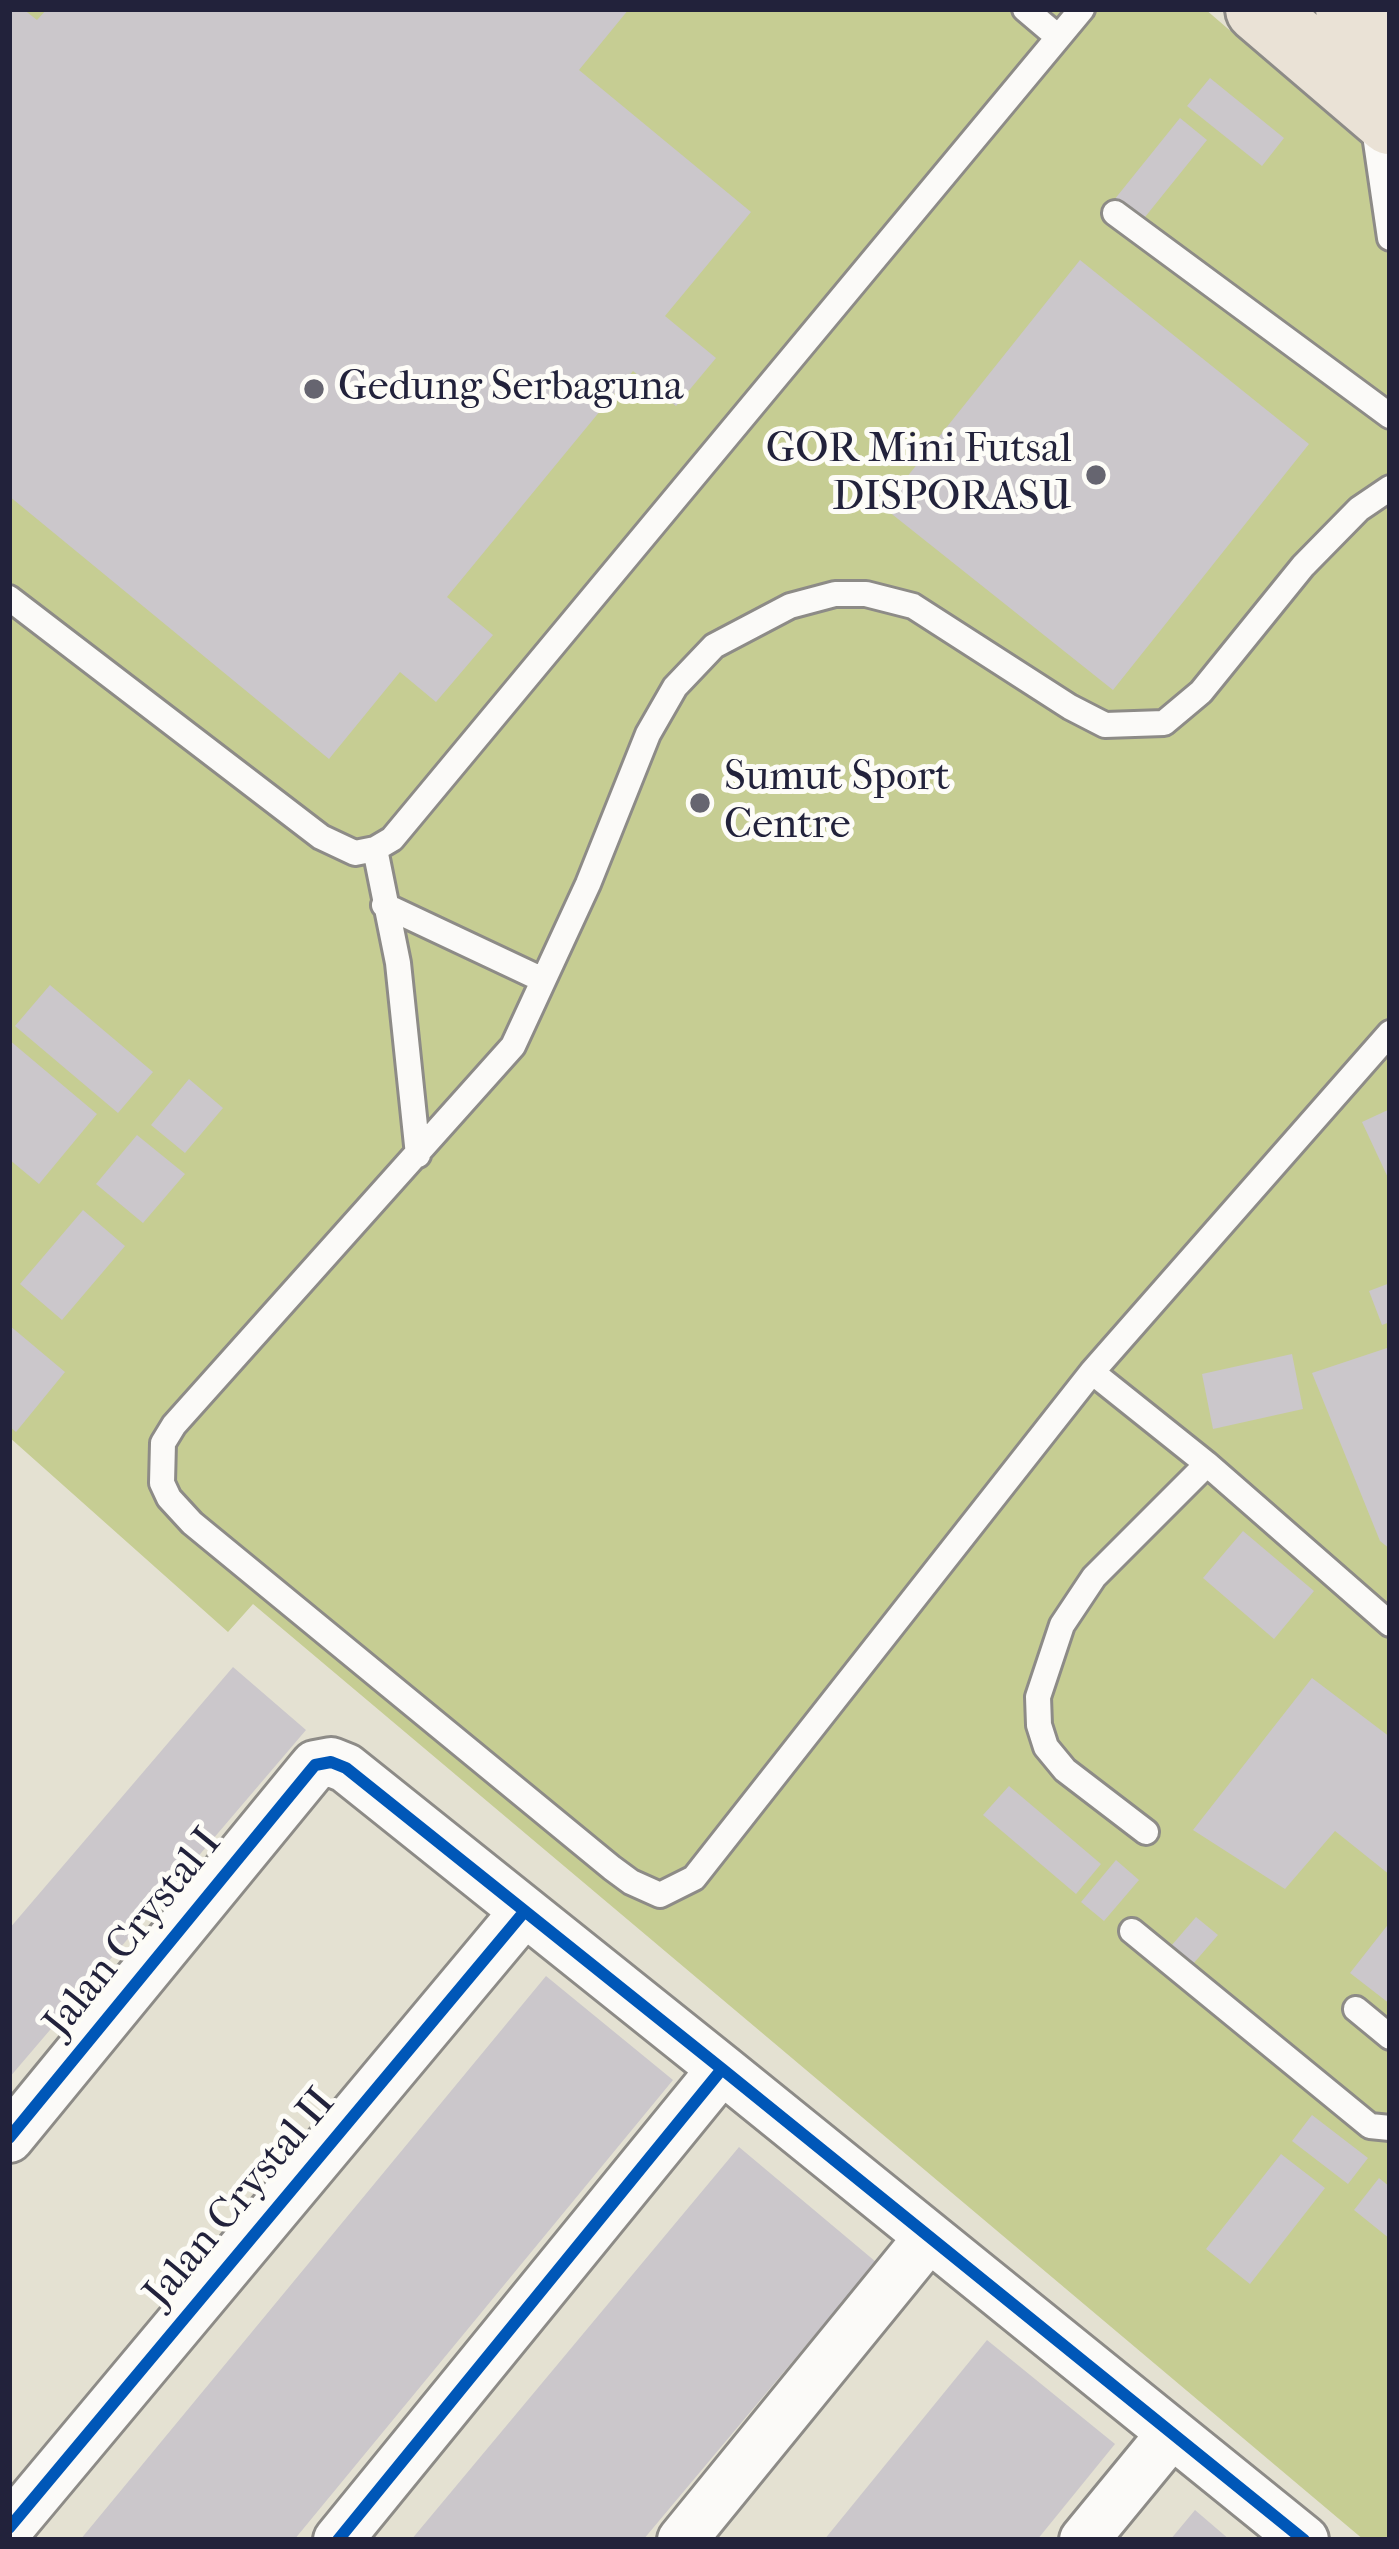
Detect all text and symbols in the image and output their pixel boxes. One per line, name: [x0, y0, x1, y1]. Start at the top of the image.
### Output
place label: Gedung Serbaguna: [338, 364, 683, 414]
marker: Gedung Serbaguna: [301, 376, 327, 402]
place label: GOR Mini Futsal DISPORASU: [766, 426, 1072, 524]
marker: GOR Mini Futsal DISPORASU: [1083, 462, 1109, 488]
place label: Sumut Sport Centre: [724, 754, 950, 852]
marker: Sumut Sport Centre: [687, 790, 713, 816]
street label: Jalan Crystal I: [35, 1819, 233, 2049]
street label: Jalan Crystal II: [135, 2079, 347, 2319]

